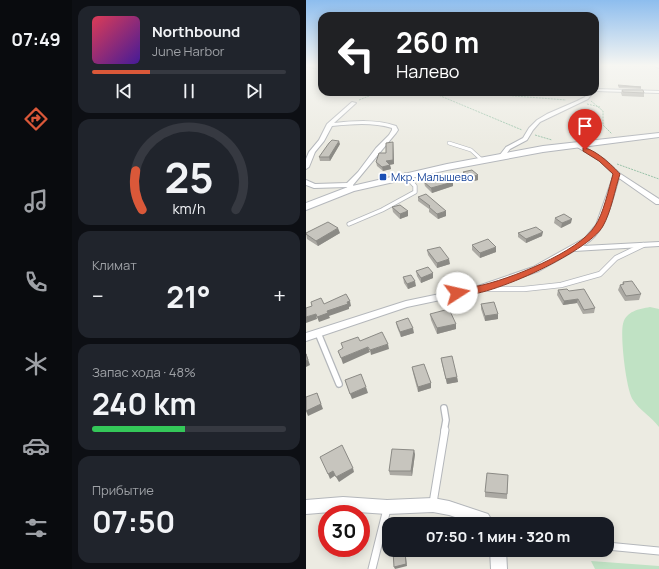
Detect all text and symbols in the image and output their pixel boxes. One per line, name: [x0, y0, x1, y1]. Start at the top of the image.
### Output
text: Northbound: [152, 21, 240, 42]
text: 260 m: [396, 23, 479, 61]
text: 07:49: [11, 27, 61, 51]
icon: left: [330, 28, 382, 80]
text: June Harbor: [152, 42, 225, 60]
text: Налево: [396, 59, 460, 83]
icon: previous: [113, 80, 135, 102]
icon: pause: [178, 80, 200, 102]
icon: next: [243, 80, 265, 102]
icon: directions: [22, 105, 50, 133]
pin: [568, 109, 602, 150]
icon: arrive: [574, 115, 596, 137]
text: 25: [164, 149, 214, 205]
place label: Мкр. Малышево: [391, 169, 474, 184]
marker: Мкр. Малышево: [378, 172, 388, 182]
icon: music: [22, 187, 50, 215]
text: km/h: [172, 198, 206, 217]
text: Климат: [92, 256, 137, 274]
icon: phone: [22, 268, 50, 296]
position arrow: [436, 272, 478, 314]
text: 21°: [166, 276, 211, 317]
text: −: [92, 281, 104, 311]
text: +: [273, 281, 286, 311]
icon: climate: [22, 350, 50, 378]
text: Запас хода · 48%: [92, 363, 196, 381]
text: 240 km: [92, 383, 196, 424]
icon: car: [22, 432, 50, 460]
text: Прибытие: [92, 481, 154, 499]
text: 07:50: [92, 501, 175, 542]
speed limit sign: 30: [318, 505, 370, 557]
icon: filters: [22, 514, 50, 542]
text: 07:50 · 1 мин · 320 m: [426, 526, 570, 547]

